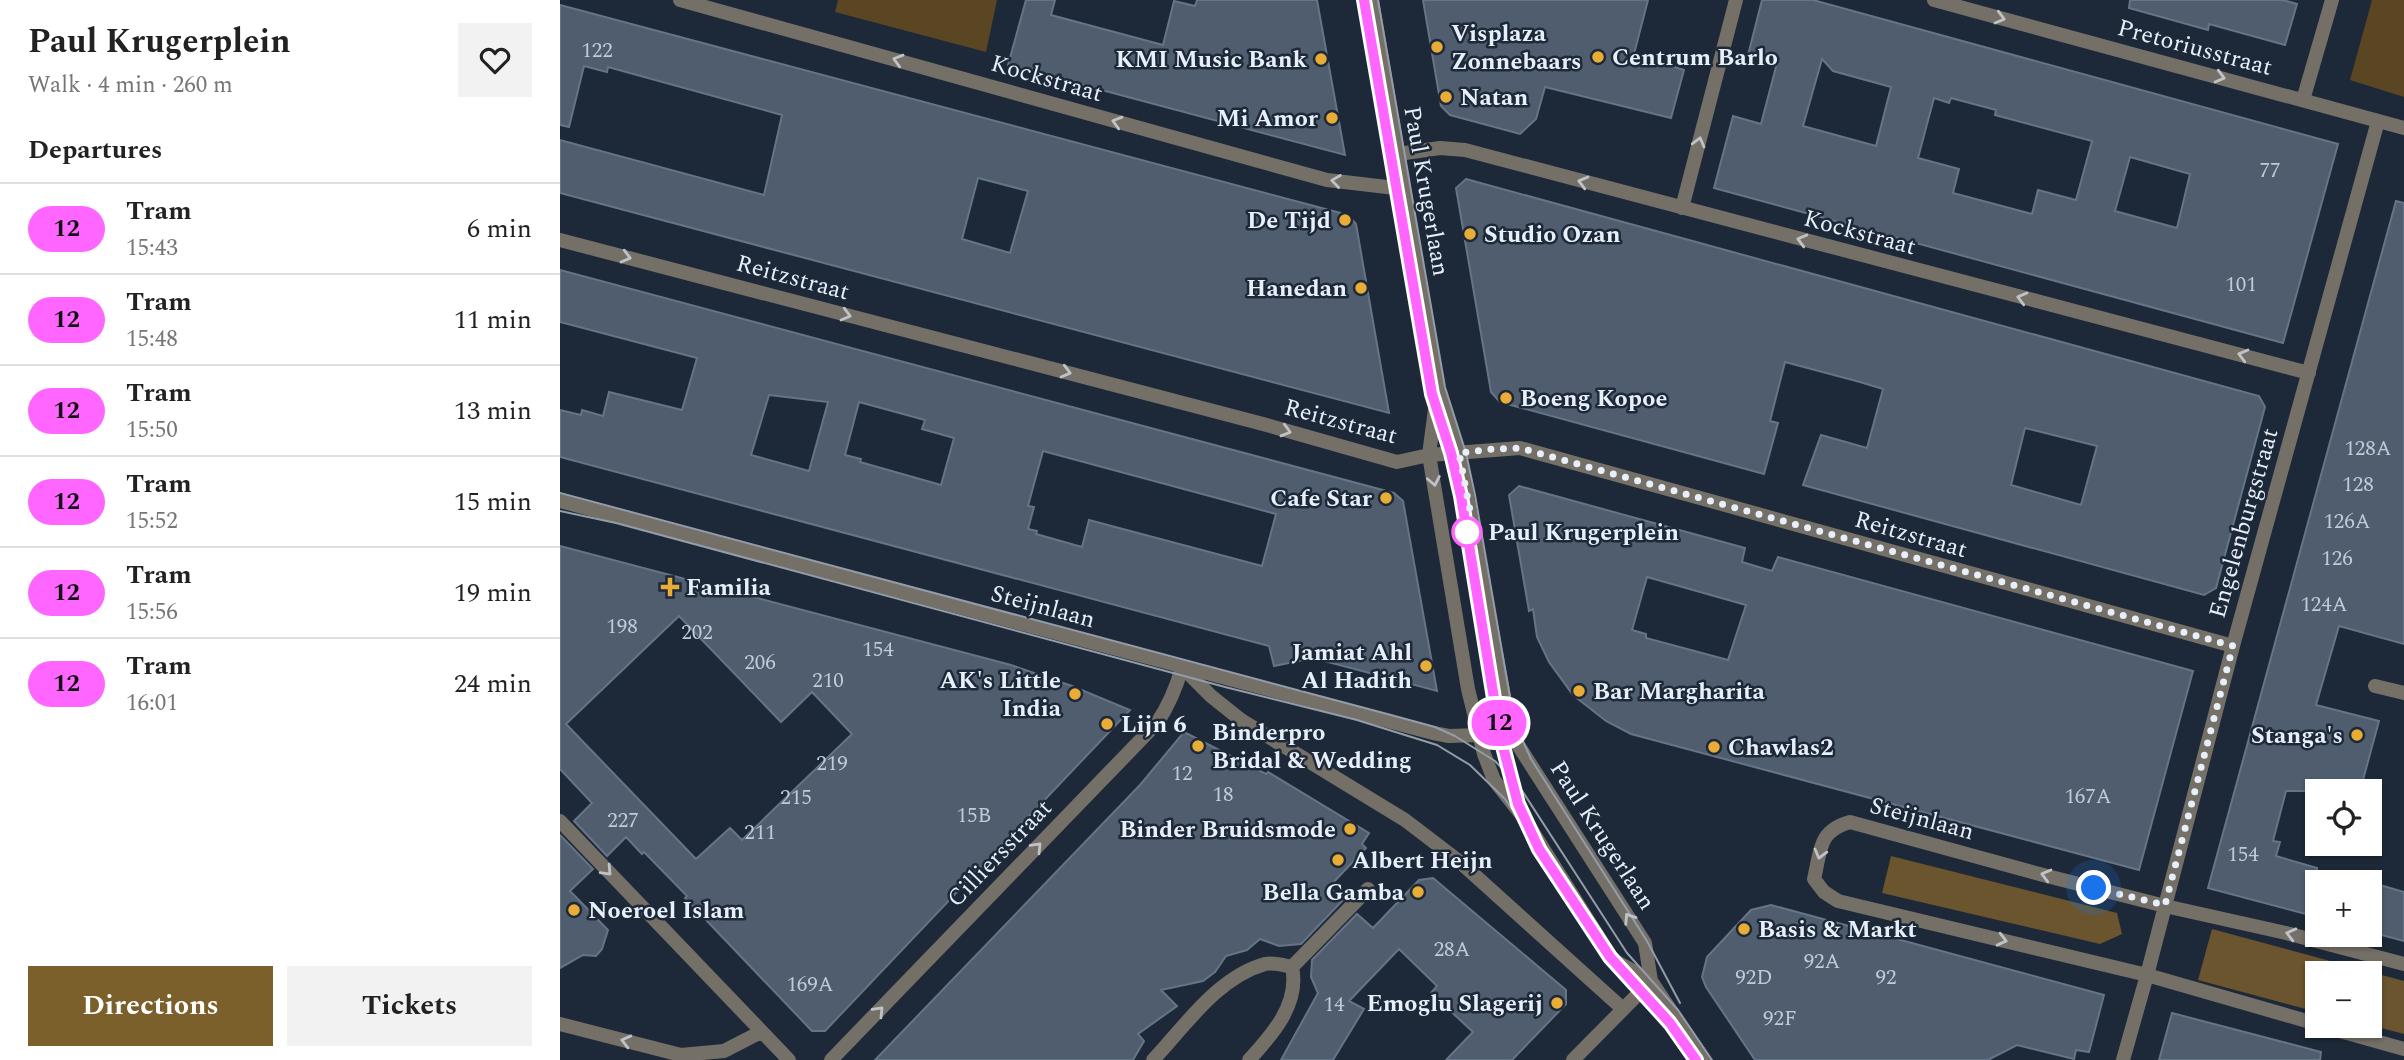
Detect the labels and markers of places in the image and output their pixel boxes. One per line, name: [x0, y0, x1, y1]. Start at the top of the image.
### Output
place label: Visplaza Zonnebaars: [1451, 16, 1582, 80]
marker: Visplaza Zonnebaars: [1429, 39, 1445, 55]
place label: Centrum Barlo: [1612, 40, 1778, 76]
place label: KMI Music Bank: [1116, 42, 1308, 78]
marker: Centrum Barlo: [1590, 49, 1606, 65]
marker: KMI Music Bank: [1313, 51, 1329, 67]
place label: Natan: [1460, 80, 1528, 116]
marker: Natan: [1438, 89, 1454, 105]
place label: Mi Amor: [1217, 101, 1319, 137]
marker: Mi Amor: [1324, 110, 1340, 126]
place label: De Tijd: [1247, 203, 1331, 239]
marker: De Tijd: [1337, 212, 1353, 228]
place label: Studio Ozan: [1484, 217, 1621, 253]
marker: Studio Ozan: [1462, 226, 1478, 242]
place label: Hanedan: [1246, 271, 1347, 307]
marker: Hanedan: [1353, 280, 1369, 296]
place label: Boeng Kopoe: [1520, 381, 1668, 417]
marker: Boeng Kopoe: [1498, 390, 1514, 406]
place label: Cafe Star: [1270, 481, 1373, 517]
marker: Cafe Star: [1378, 490, 1394, 506]
place label: Paul Krugerplein: [1488, 515, 1679, 551]
marker: Paul Krugerplein: [1452, 517, 1482, 547]
place label: Familia: [686, 570, 772, 606]
marker: Familia: [660, 577, 680, 597]
place label: Jamiat Ahl Al Hadith: [1291, 635, 1412, 699]
marker: Jamiat Ahl Al Hadith: [1418, 658, 1434, 674]
place label: AK's Little India: [940, 663, 1062, 727]
place label: Bar Margharita: [1593, 674, 1766, 710]
marker: Bar Margharita: [1571, 683, 1587, 699]
marker: AK's Little India: [1067, 686, 1083, 702]
place label: Lijn 6: [1121, 707, 1187, 743]
place label: Binderpro Bridal & Wedding: [1212, 715, 1412, 779]
marker: Lijn 6: [1099, 716, 1115, 732]
place label: Stanga's: [2251, 718, 2343, 754]
marker: Stanga's: [2349, 727, 2365, 743]
place label: Chawlas2: [1728, 730, 1834, 766]
marker: Binderpro Bridal & Wedding: [1190, 738, 1206, 754]
marker: Chawlas2: [1706, 739, 1722, 755]
place label: Binder Bruidsmode: [1119, 812, 1336, 848]
marker: Binder Bruidsmode: [1342, 821, 1358, 837]
place label: Albert Heijn: [1352, 843, 1493, 879]
marker: Albert Heijn: [1330, 852, 1346, 868]
place label: Bella Gamba: [1262, 875, 1405, 911]
marker: Bella Gamba: [1410, 884, 1426, 900]
place label: Noeroel Islam: [588, 893, 745, 929]
marker: Noeroel Islam: [566, 902, 582, 918]
place label: Basis & Markt: [1758, 912, 1917, 948]
marker: Basis & Markt: [1736, 921, 1752, 937]
place label: Emoglu Slagerij: [1366, 986, 1543, 1022]
marker: Emoglu Slagerij: [1549, 995, 1565, 1011]

